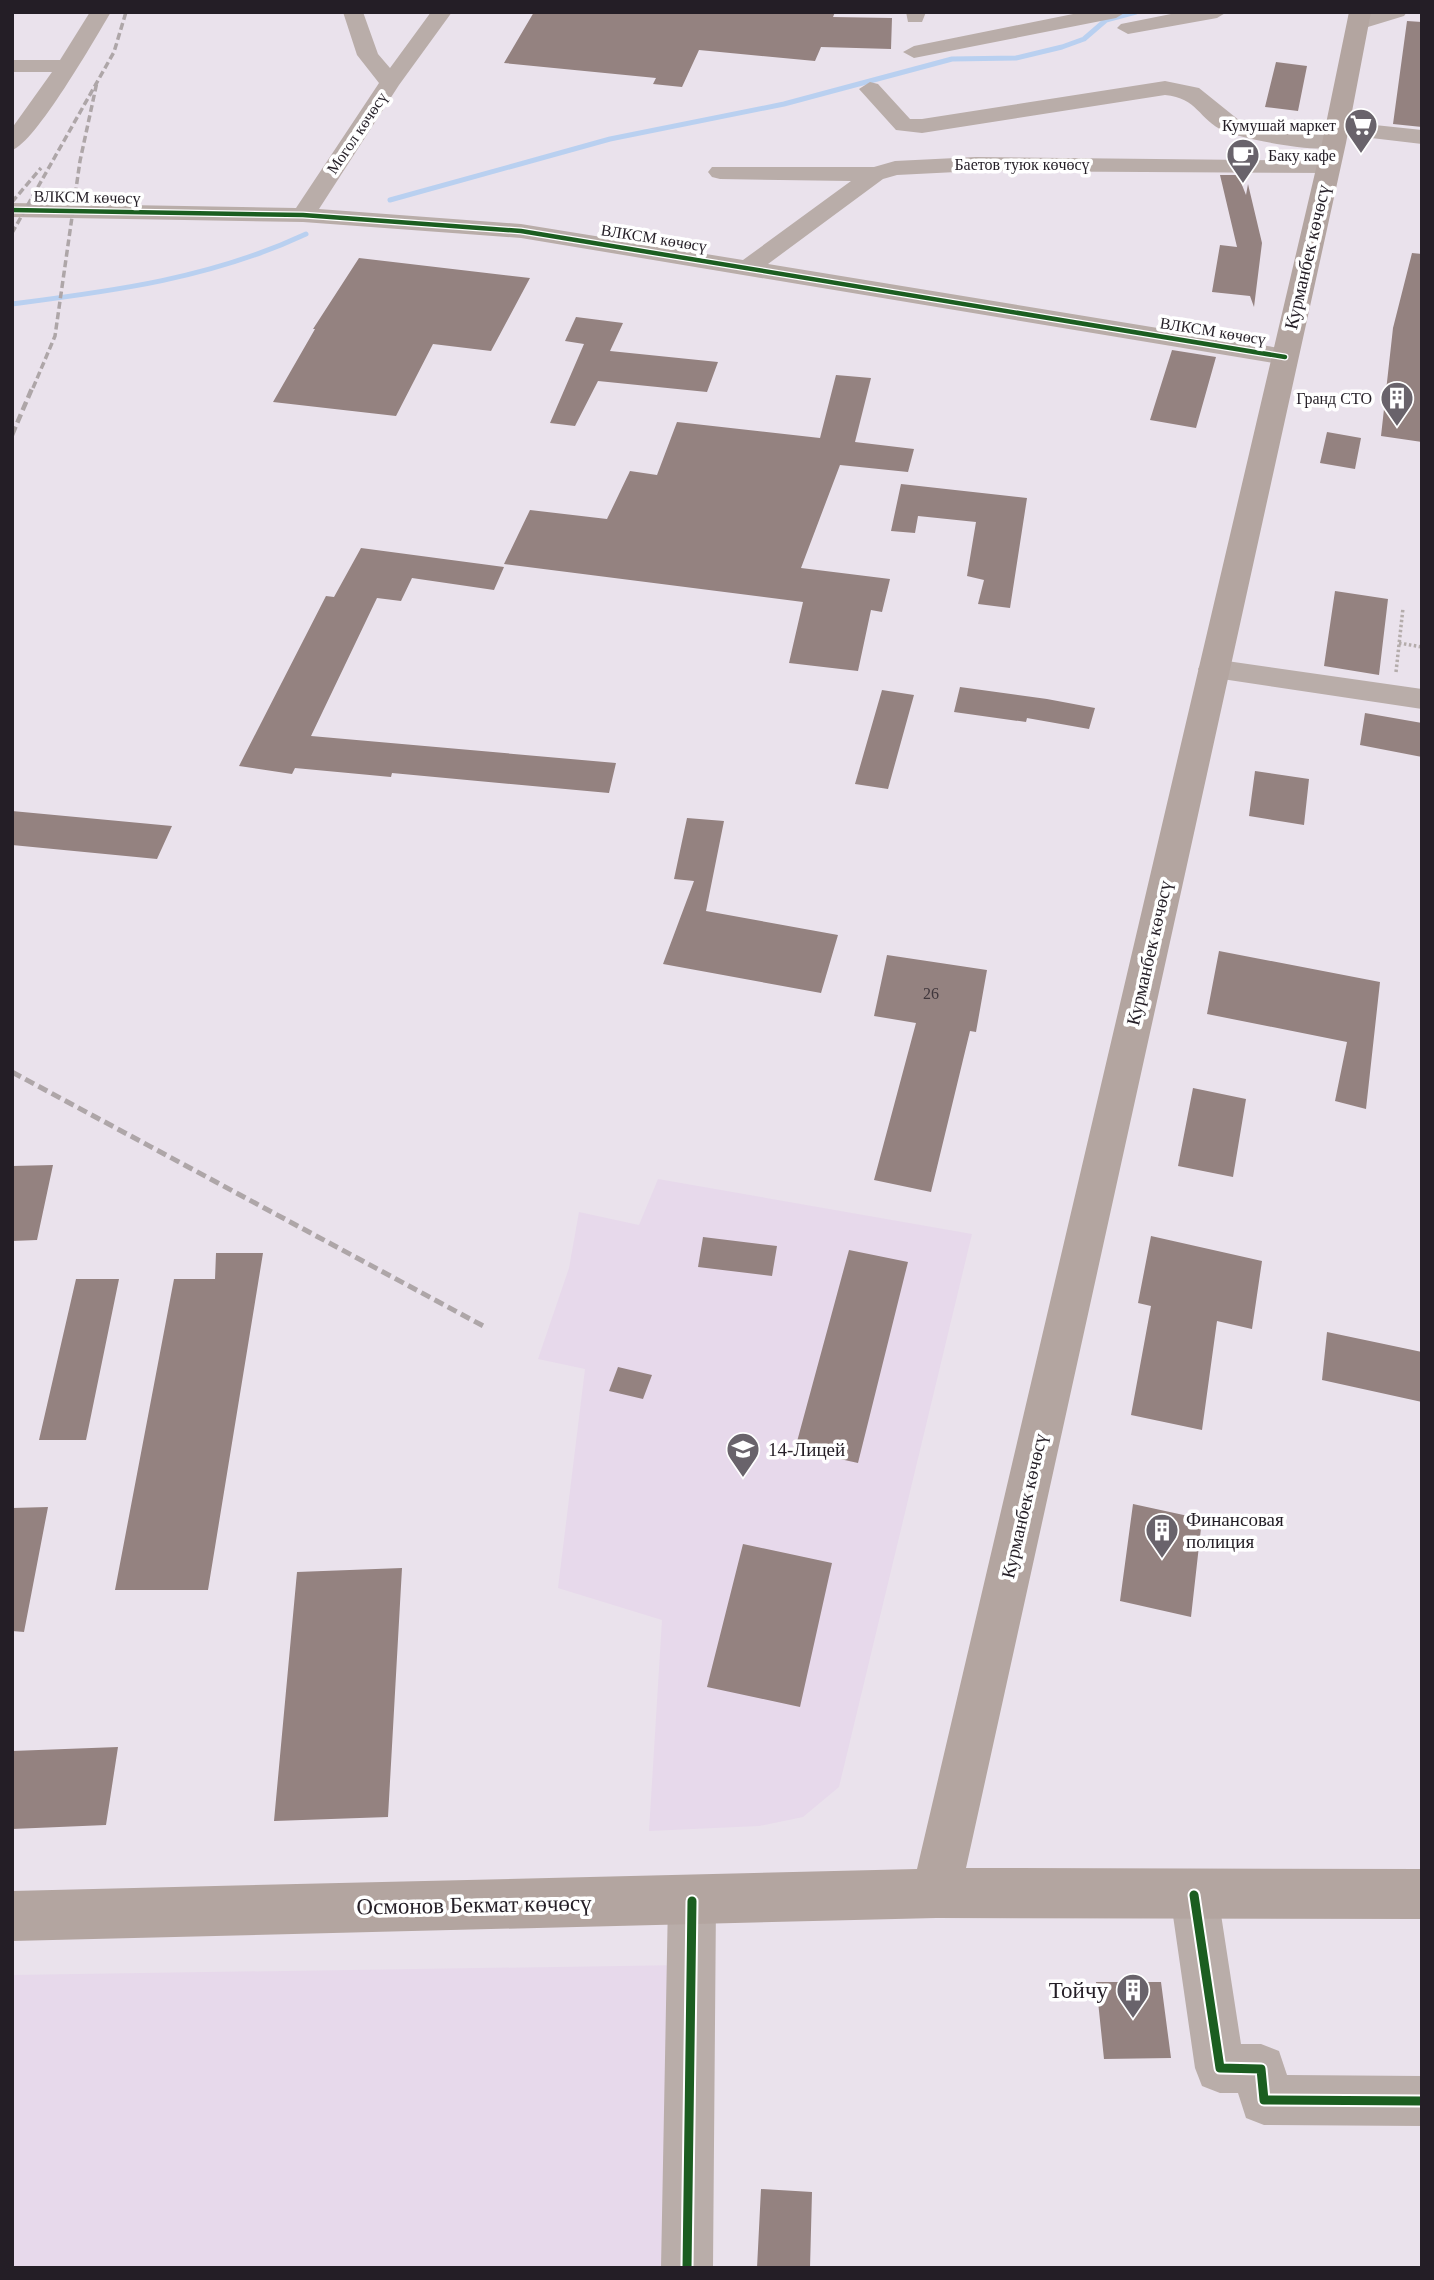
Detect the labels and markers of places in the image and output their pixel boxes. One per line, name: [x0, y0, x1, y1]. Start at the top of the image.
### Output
supermarket icon: Кумушай маркет: [1342, 106, 1380, 155]
place label: Кумушай маркет: [1222, 117, 1336, 135]
cafe icon: Баку кафе: [1224, 136, 1262, 185]
place label: Баку кафе: [1268, 147, 1336, 165]
building icon: Гранд СТО: [1378, 379, 1416, 428]
place label: Гранд СТО: [1296, 390, 1372, 408]
school or university icon: 14-Лицей: [724, 1430, 762, 1479]
place label: 14-Лицей: [768, 1439, 845, 1460]
place label: Финансовая полиция: [1186, 1509, 1284, 1552]
building icon: Финансовая полиция: [1143, 1511, 1181, 1560]
building icon: Тойчу: [1114, 1971, 1152, 2020]
place label: Тойчу: [1049, 1978, 1108, 2003]

